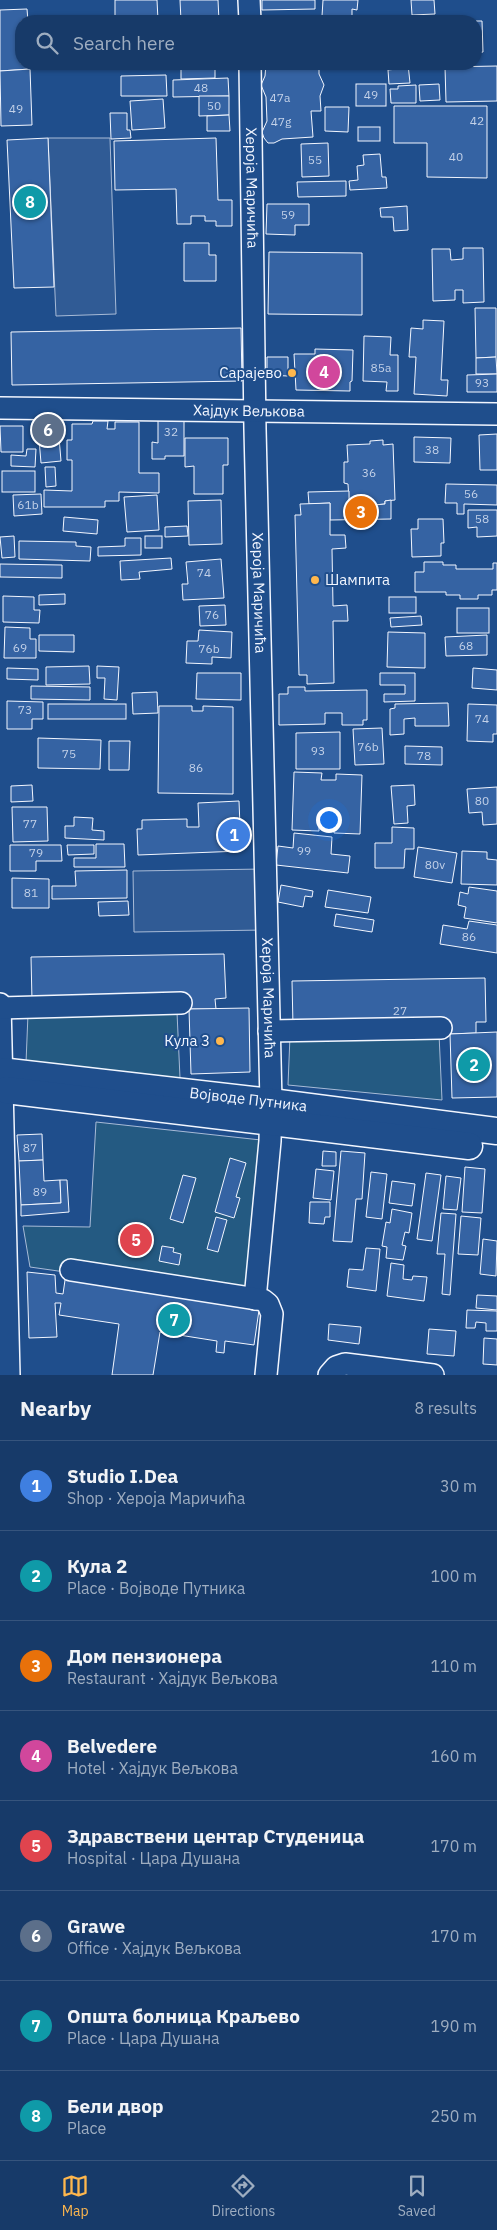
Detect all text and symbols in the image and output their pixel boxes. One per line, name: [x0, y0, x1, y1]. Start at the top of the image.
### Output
search box: [15, 15, 482, 70]
icon: search: [33, 29, 61, 57]
text: Search here: [73, 31, 175, 55]
house number: 48: [194, 80, 208, 95]
house number: 49: [364, 87, 378, 102]
house number: 47a: [270, 90, 291, 105]
house number: 50: [207, 98, 221, 113]
house number: 49: [9, 101, 23, 116]
house number: 42: [470, 113, 484, 128]
house number: 47g: [271, 114, 292, 129]
street label: Хероја Маричића: [242, 127, 263, 249]
house number: 40: [449, 149, 463, 164]
house number: 55: [308, 152, 322, 167]
pin: 8: [14, 183, 46, 221]
house number: 59: [281, 207, 295, 222]
pin: 4: [308, 353, 340, 391]
house number: 85a: [371, 360, 392, 375]
place label: Сарајево: [219, 363, 282, 382]
marker: Сарајево: [286, 367, 298, 379]
house number: 93: [475, 375, 489, 390]
street label: Хајдук Вељкова: [193, 400, 305, 421]
pin: 6: [32, 411, 64, 449]
house number: 32: [164, 424, 178, 439]
house number: 38: [425, 442, 439, 457]
house number: 36: [362, 465, 376, 480]
house number: 56: [464, 486, 478, 501]
pin: 3: [345, 493, 377, 531]
house number: 61b: [17, 497, 39, 512]
house number: 58: [475, 511, 489, 526]
street label: Хероја Маричића: [248, 532, 270, 654]
house number: 74: [197, 565, 211, 580]
place label: Шампита: [325, 570, 390, 589]
marker: Шампита: [309, 574, 321, 586]
house number: 76: [205, 607, 219, 622]
house number: 68: [459, 638, 473, 653]
house number: 69: [13, 640, 27, 655]
house number: 76b: [198, 641, 220, 656]
house number: 73: [18, 702, 32, 717]
house number: 74: [475, 711, 489, 726]
house number: 76b: [357, 739, 379, 754]
house number: 93: [311, 743, 325, 758]
house number: 75: [62, 746, 76, 761]
house number: 78: [417, 748, 431, 763]
house number: 86: [189, 760, 203, 775]
house number: 80: [475, 793, 489, 808]
your location: [316, 807, 342, 833]
house number: 77: [23, 816, 37, 831]
pin: 1: [218, 816, 250, 854]
house number: 99: [297, 843, 311, 858]
house number: 79: [29, 845, 43, 860]
house number: 80v: [425, 857, 445, 872]
house number: 81: [24, 885, 38, 900]
house number: 86: [462, 929, 476, 944]
street label: Хероја Маричића: [258, 937, 280, 1058]
house number: 27: [393, 1003, 407, 1018]
place label: Кула 3: [164, 1031, 210, 1050]
marker: Кула 3: [214, 1035, 226, 1047]
pin: 2: [458, 1046, 490, 1084]
street label: Војводе Путника: [189, 1083, 308, 1116]
house number: 87: [23, 1140, 37, 1155]
house number: 89: [33, 1184, 47, 1199]
pin: 5: [120, 1221, 152, 1259]
pin: 7: [158, 1301, 190, 1339]
text: Nearby: [20, 1394, 91, 1422]
text: 8 results: [414, 1398, 477, 1418]
text: Studio I.Dea: [67, 1464, 178, 1488]
text: 1: [31, 1476, 41, 1496]
text: 30 m: [440, 1476, 477, 1496]
text: Shop · Хероја Маричића: [67, 1488, 245, 1508]
text: Кула 2: [67, 1554, 127, 1578]
text: 2: [31, 1566, 41, 1586]
text: 100 m: [430, 1566, 477, 1586]
text: Place · Војводе Путника: [67, 1578, 245, 1598]
text: Дом пензионера: [67, 1644, 222, 1668]
text: 3: [31, 1656, 41, 1676]
text: 110 m: [430, 1656, 477, 1676]
text: Restaurant · Хајдук Вељкова: [67, 1668, 278, 1688]
text: Belvedere: [67, 1734, 157, 1758]
text: 4: [31, 1746, 41, 1766]
text: 160 m: [430, 1746, 477, 1766]
text: Hotel · Хајдук Вељкова: [67, 1758, 238, 1778]
text: Здравствени центар Студеница: [67, 1824, 364, 1848]
text: 5: [31, 1836, 41, 1856]
text: 170 m: [430, 1836, 477, 1856]
text: Hospital · Цара Душана: [67, 1848, 240, 1868]
text: Grawe: [67, 1914, 125, 1938]
text: 6: [31, 1926, 41, 1946]
text: 170 m: [430, 1926, 477, 1946]
text: Office · Хајдук Вељкова: [67, 1938, 241, 1958]
text: Општа болница Краљево: [67, 2004, 300, 2028]
text: 7: [31, 2016, 41, 2036]
text: 190 m: [430, 2016, 477, 2036]
text: Place · Цара Душана: [67, 2028, 220, 2048]
text: Бели двор: [67, 2094, 164, 2118]
text: 8: [31, 2106, 41, 2126]
text: 250 m: [430, 2106, 477, 2126]
text: Place: [67, 2118, 106, 2138]
tab: Map: [61, 2172, 89, 2220]
tab: Directions: [212, 2172, 275, 2220]
tab: Saved: [398, 2172, 436, 2220]

